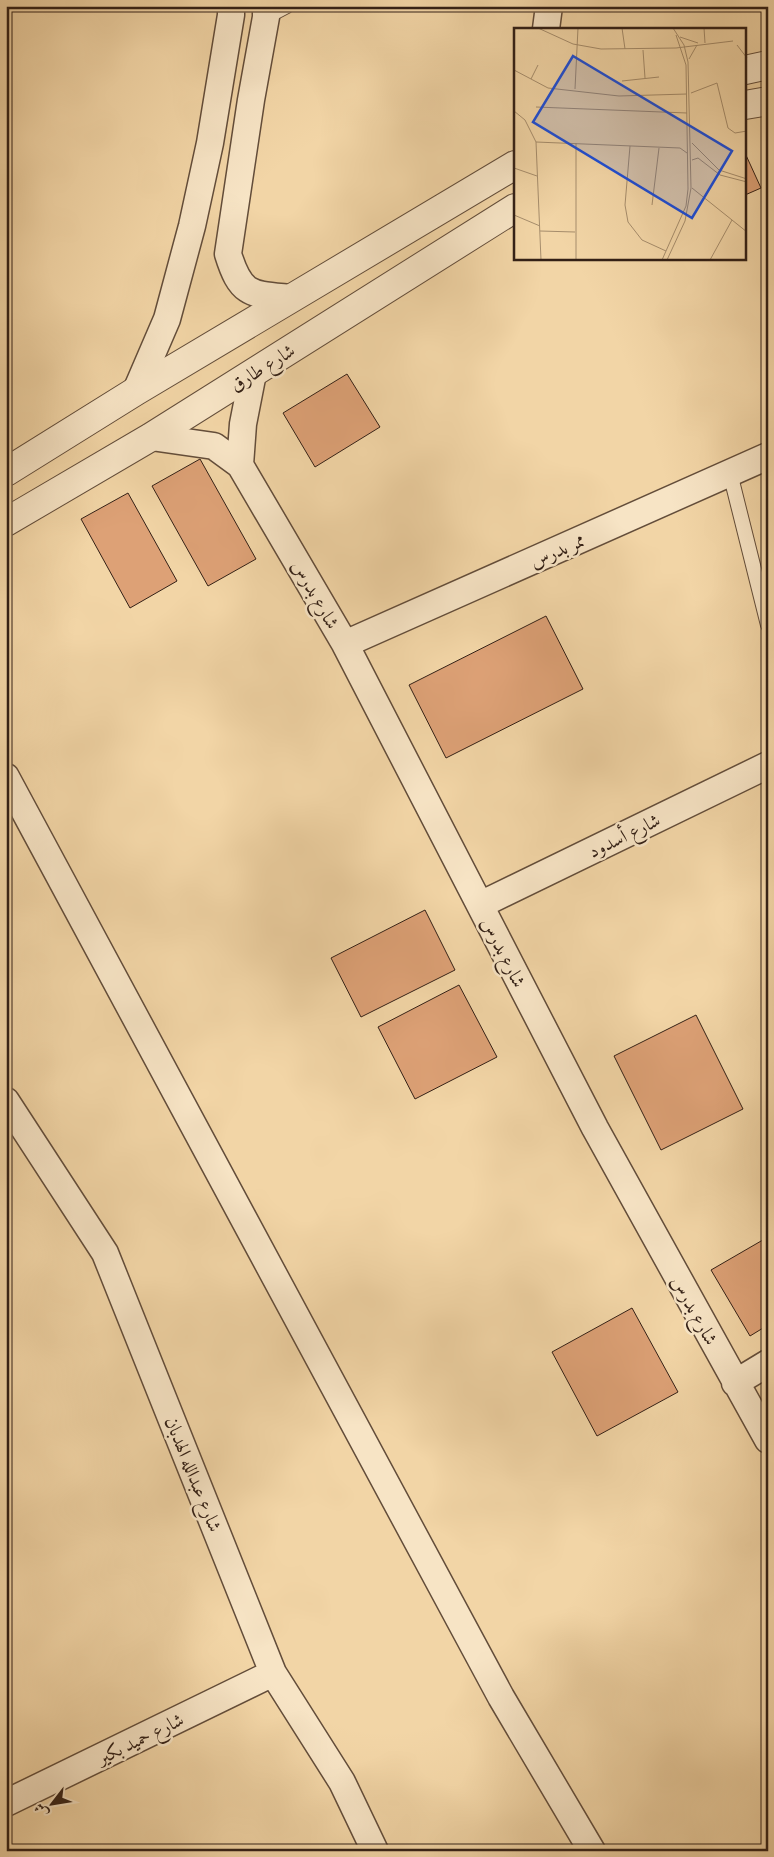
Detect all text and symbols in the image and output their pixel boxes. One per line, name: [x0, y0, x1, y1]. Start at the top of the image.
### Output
inset map: [514, 28, 746, 260]
street label: شارع طارق: [225, 338, 301, 400]
street label: ممر بدرس: [526, 528, 589, 574]
street label: شارع بدرس: [283, 556, 344, 635]
street label: شارع أسدود: [584, 807, 666, 866]
street label: شارع بدرس: [473, 913, 531, 993]
street label: شارع بدرس: [663, 1272, 723, 1351]
street label: شارع عبدالله الهدبان: [156, 1413, 227, 1537]
street label: شارع حميد بكير: [91, 1708, 189, 1774]
north arrow: [28, 1780, 78, 1830]
text: ش: [30, 1799, 53, 1821]

